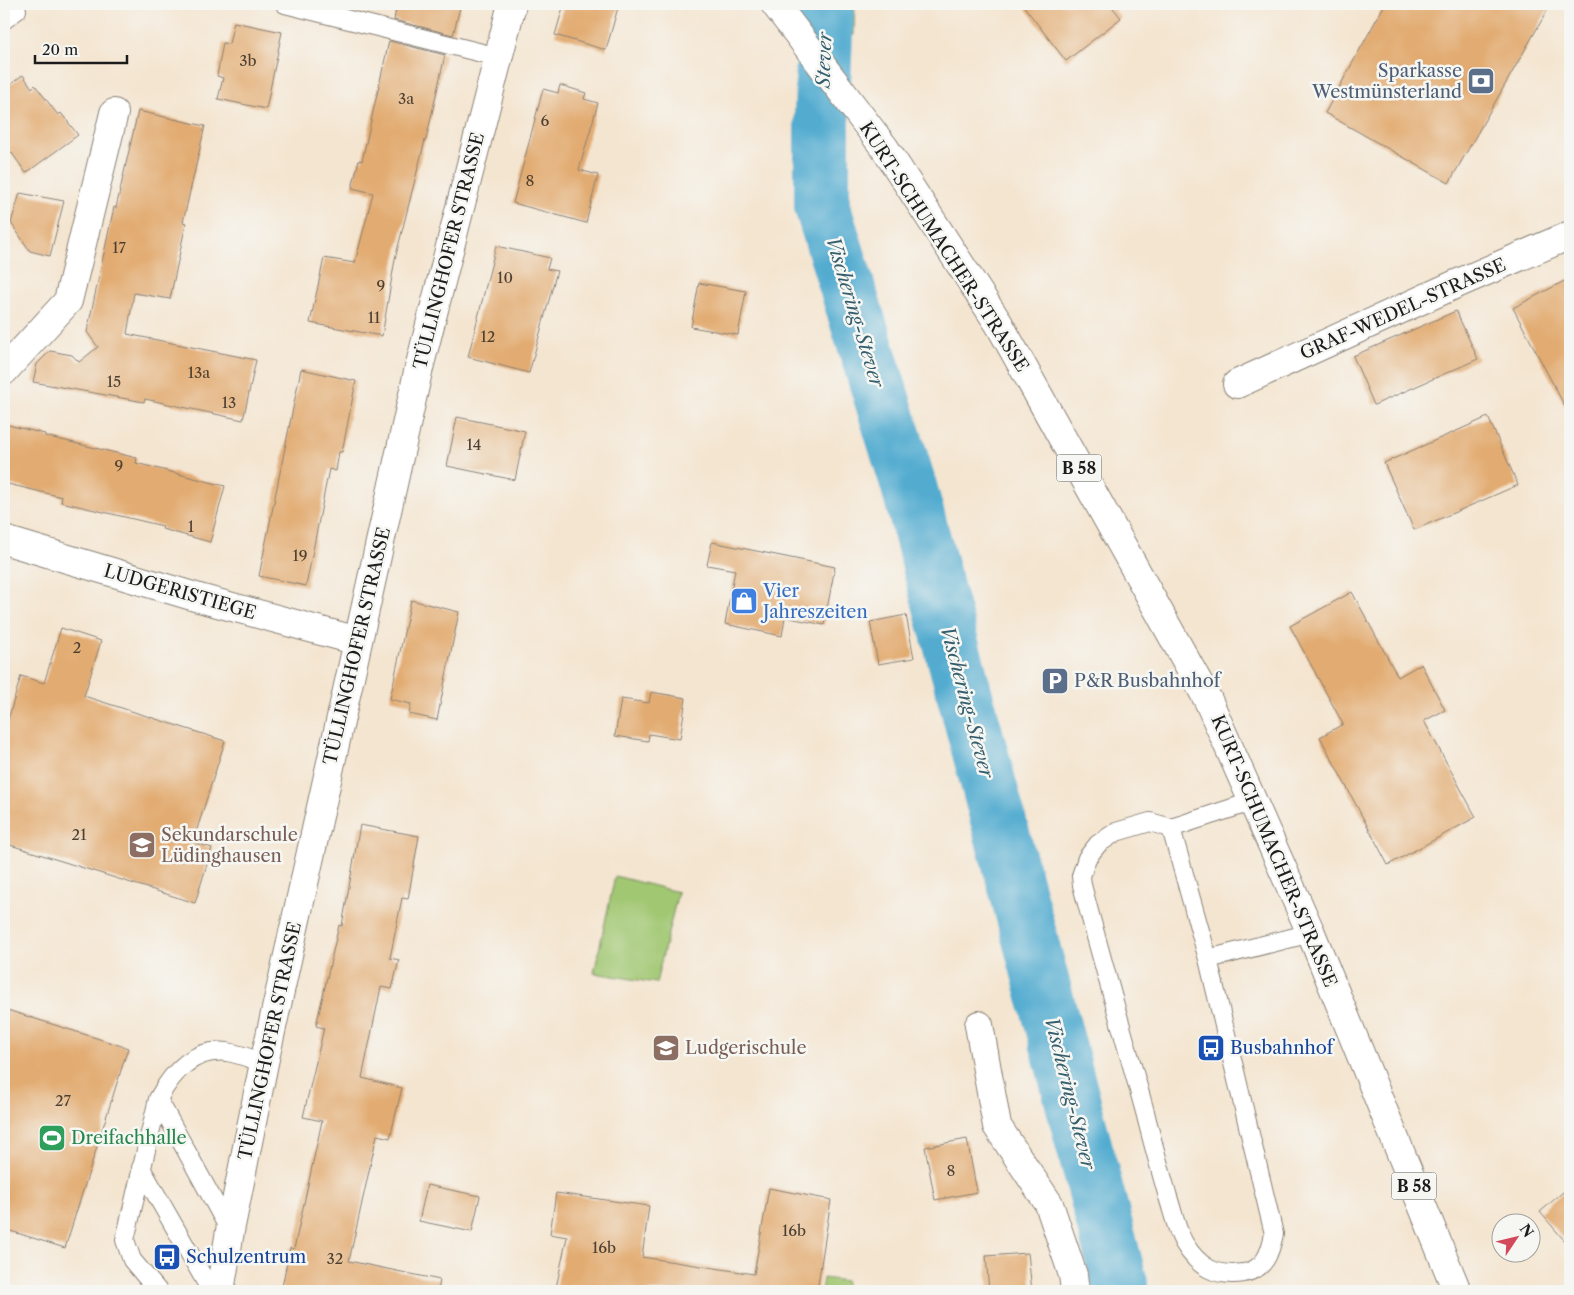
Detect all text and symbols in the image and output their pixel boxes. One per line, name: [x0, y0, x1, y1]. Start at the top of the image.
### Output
water label: Stever: [812, 31, 837, 89]
scale bar: [35, 32, 128, 64]
text: 20 m: [42, 40, 78, 59]
house number: 3b: [239, 51, 257, 70]
place label: Sparkasse Westmünsterland: [1311, 60, 1462, 103]
bank icon: Sparkasse Westmünsterland: [1466, 66, 1496, 96]
house number: 3a: [398, 89, 414, 108]
house number: 6: [541, 111, 550, 130]
street label: KURT-SCHUMACHER-STRASSE: [855, 118, 1033, 376]
street label: TÜLLINGHOFER STRASSE: [408, 130, 489, 372]
house number: 8: [526, 171, 535, 190]
water label: Vischering-Stever: [821, 234, 889, 391]
house number: 17: [112, 238, 126, 257]
street label: GRAF-WEDEL-STRASSE: [1297, 254, 1509, 364]
house number: 10: [497, 268, 513, 287]
house number: 9: [377, 276, 385, 295]
house number: 11: [368, 308, 381, 327]
house number: 12: [481, 327, 495, 346]
house number: 13a: [188, 363, 210, 382]
house number: 15: [107, 372, 121, 391]
house number: 13: [222, 393, 236, 412]
house number: 14: [467, 435, 481, 454]
road number: B 58: [1056, 454, 1102, 482]
house number: 9: [115, 456, 123, 475]
house number: 1: [188, 517, 195, 536]
street label: TÜLLINGHOFER STRASSE: [318, 525, 395, 767]
house number: 19: [292, 546, 308, 565]
street label: LUDGERISTIEGE: [101, 560, 259, 624]
place label: Vier Jahreszeiten: [760, 580, 868, 623]
shop icon: Vier Jahreszeiten: [729, 586, 759, 616]
water label: Vischering-Stever: [936, 623, 999, 782]
house number: 2: [73, 638, 81, 657]
parking icon: P&R Busbahnhof: [1040, 666, 1070, 696]
place label: P&R Busbahnhof: [1074, 670, 1223, 692]
street label: KURT-SCHUMACHER-STRASSE: [1206, 712, 1342, 990]
place label: Sekundarschule Lüdinghausen: [161, 824, 298, 867]
house number: 21: [72, 825, 87, 844]
school or university icon: Sekundarschule Lüdinghausen: [127, 830, 157, 860]
street label: TÜLLINGHOFER STRASSE: [233, 920, 306, 1162]
water label: Vischering-Stever: [1040, 1014, 1100, 1173]
school or university icon: Ludgerischule: [651, 1033, 681, 1063]
bus stop icon: Busbahnhof: [1196, 1033, 1226, 1063]
place label: Ludgerischule: [685, 1037, 806, 1059]
place label: Busbahnhof: [1230, 1037, 1336, 1059]
house number: 27: [55, 1091, 72, 1110]
sports icon: Dreifachhalle: [37, 1123, 67, 1153]
place label: Dreifachhalle: [71, 1127, 187, 1149]
house number: 8: [947, 1161, 956, 1180]
road number: B 58: [1392, 1172, 1436, 1200]
north arrow: [1492, 1212, 1542, 1262]
text: N: [1516, 1220, 1538, 1241]
house number: 16b: [782, 1221, 806, 1240]
house number: 16b: [592, 1238, 616, 1257]
bus stop icon: Schulzentrum: [152, 1242, 182, 1272]
place label: Schulzentrum: [186, 1246, 307, 1268]
house number: 32: [327, 1249, 343, 1268]

